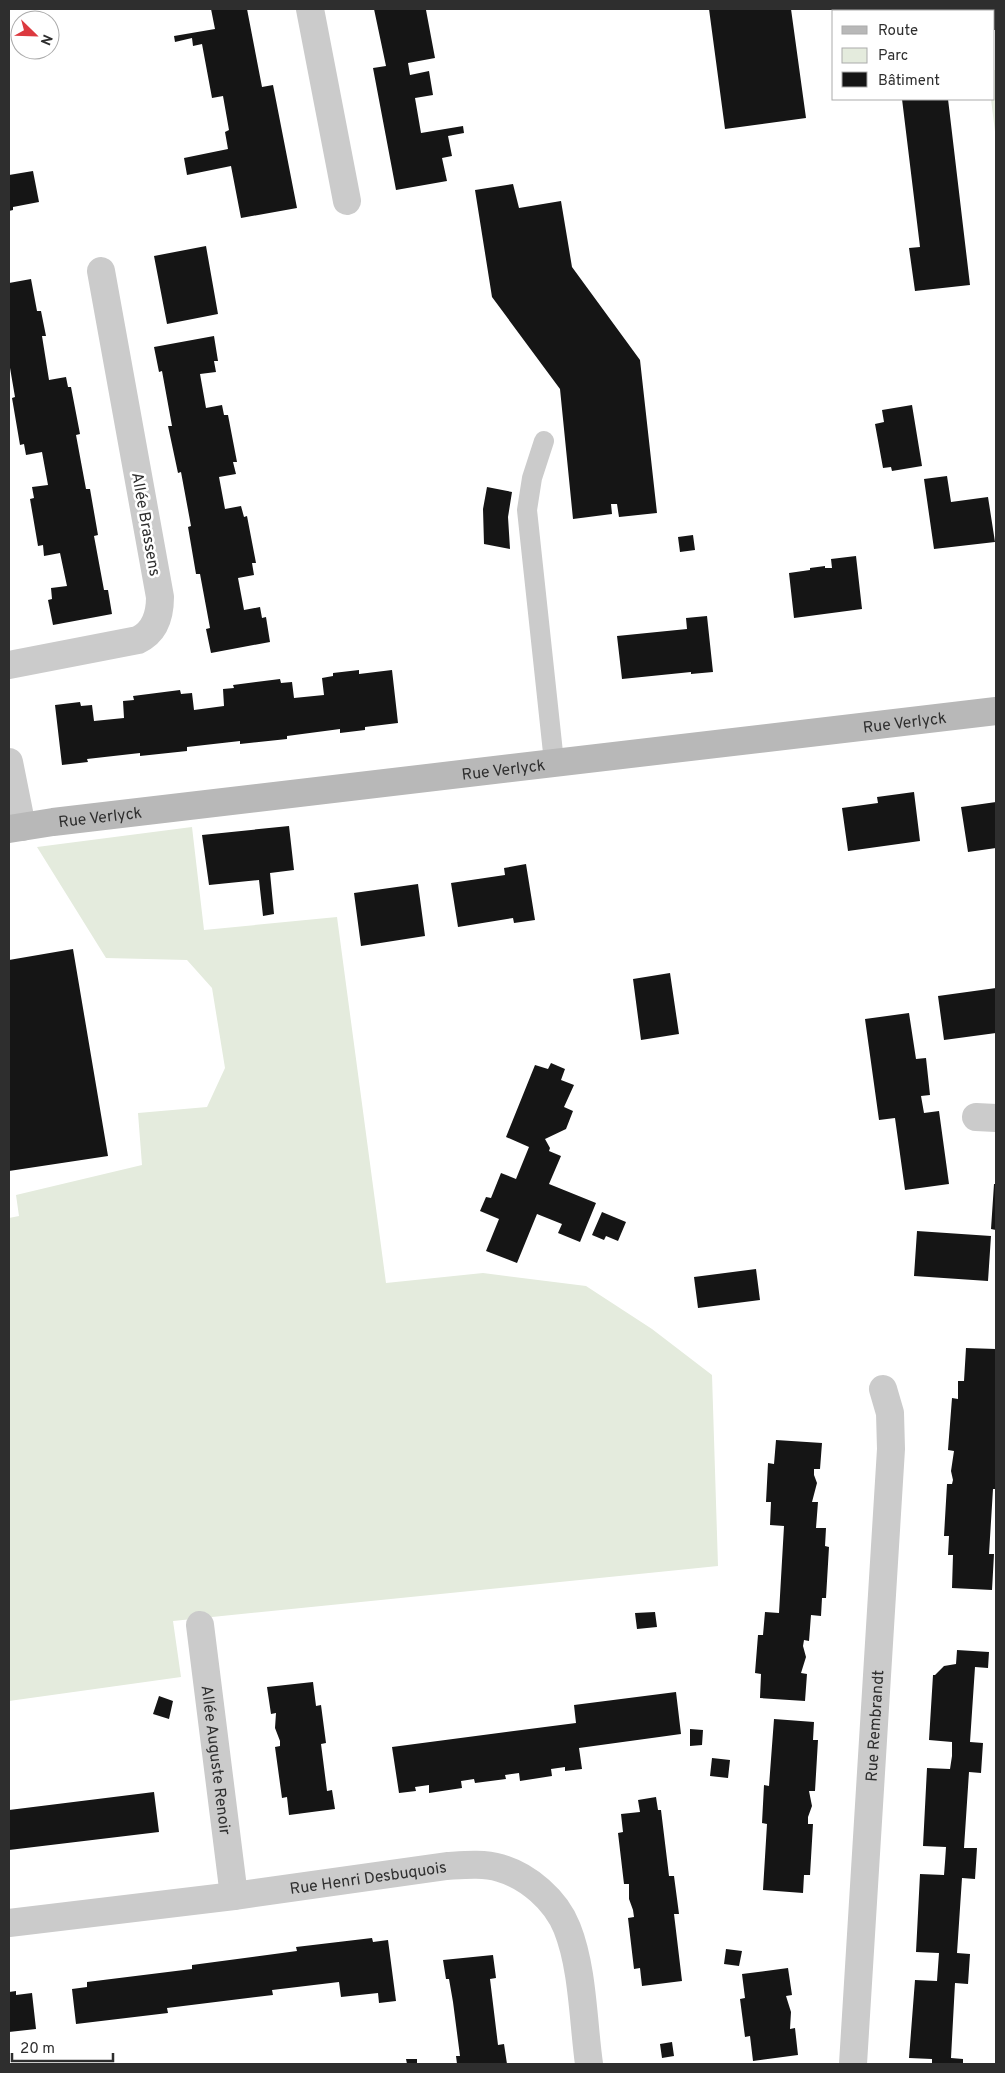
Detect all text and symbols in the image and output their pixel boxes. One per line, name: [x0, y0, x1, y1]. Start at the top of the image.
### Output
north arrow: [10, 10, 60, 60]
legend: [832, 10, 995, 100]
text: Route: [878, 22, 918, 41]
text: N: [36, 32, 55, 47]
text: Parc: [878, 47, 908, 66]
text: Bâtiment: [878, 72, 940, 91]
street label: Allée Brassens: [126, 471, 164, 578]
street label: Rue Verlyck: [862, 709, 948, 739]
street label: Rue Verlyck: [461, 756, 546, 786]
street label: Rue Verlyck: [57, 804, 143, 833]
street label: Rue Rembrandt: [862, 1669, 889, 1782]
street label: Allée Auguste Renoir: [196, 1684, 234, 1836]
street label: Rue Henri Desbuquois: [289, 1858, 448, 1900]
scale bar: [12, 2030, 114, 2062]
text: 20 m: [20, 2040, 55, 2059]

